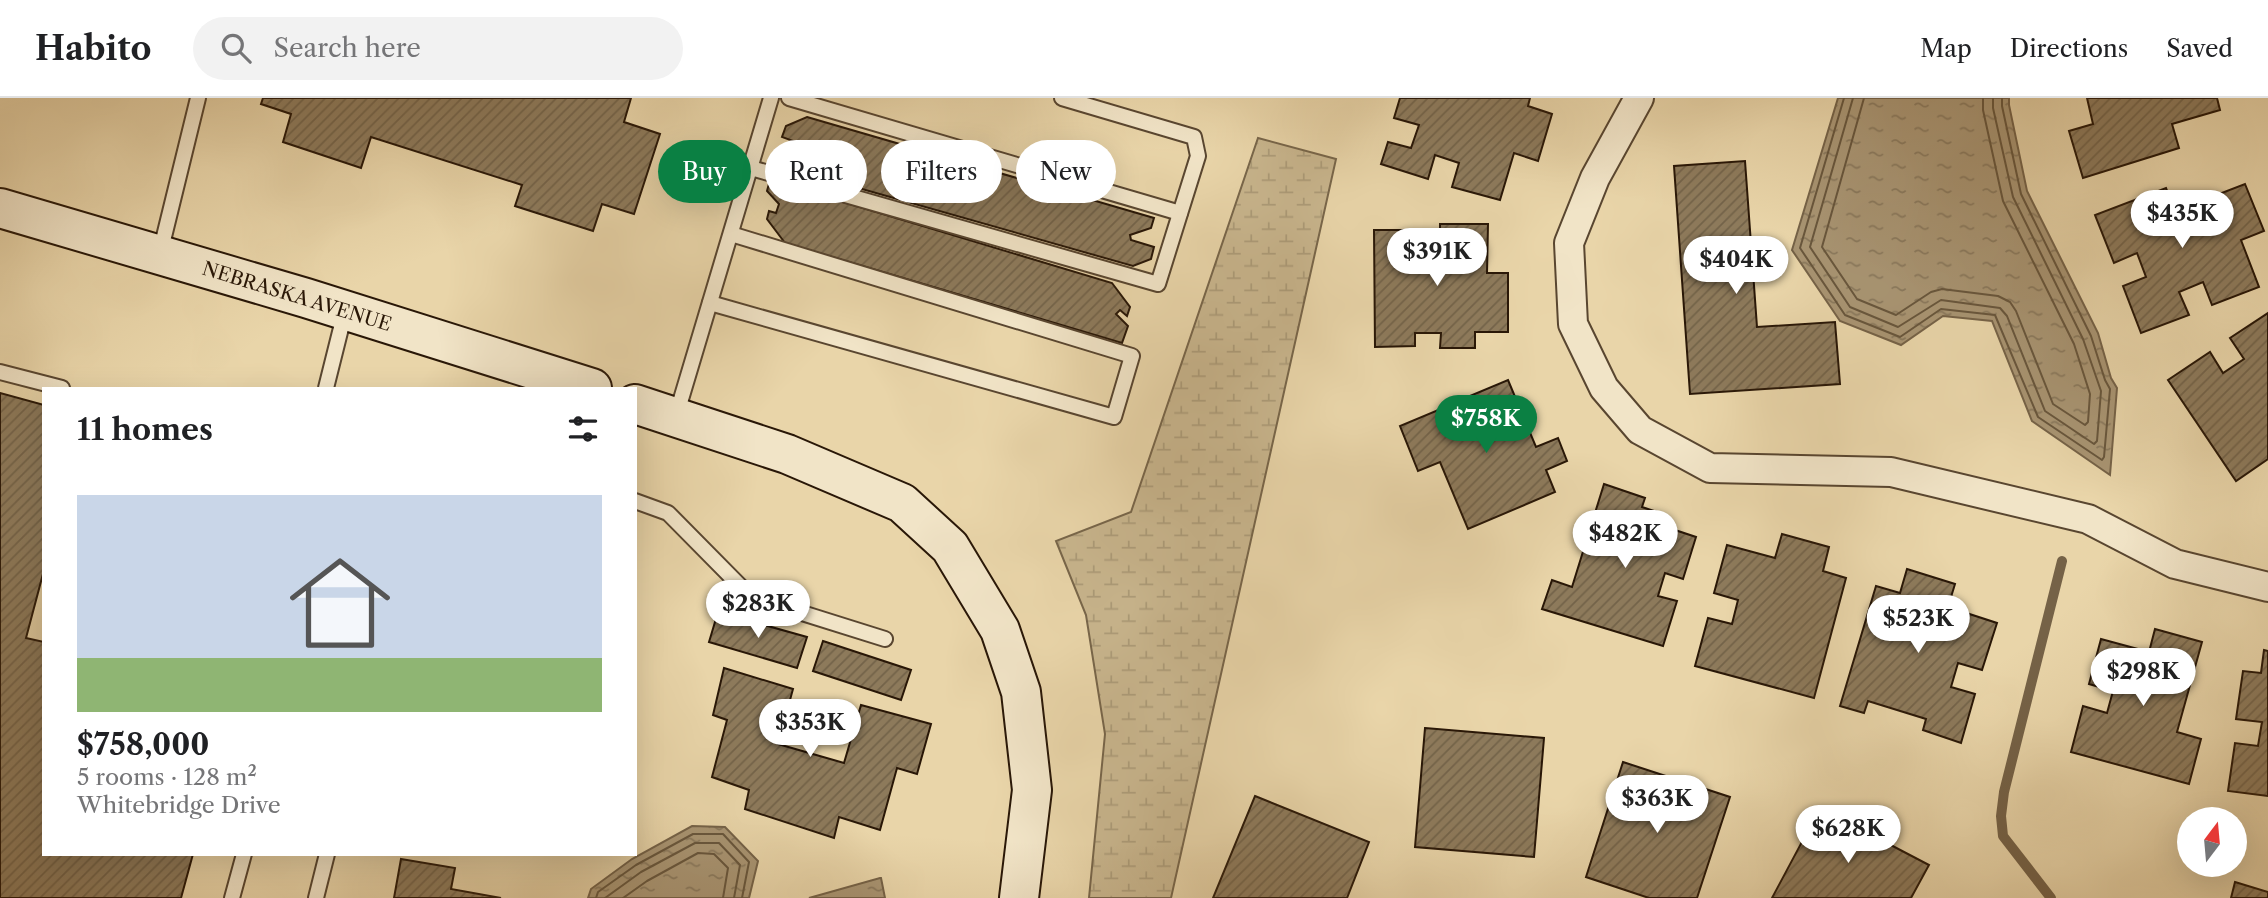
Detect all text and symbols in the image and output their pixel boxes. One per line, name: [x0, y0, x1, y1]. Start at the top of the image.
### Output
search box: [193, 17, 683, 80]
text: Habito: [35, 28, 151, 69]
icon: search: [217, 29, 255, 67]
text: Search here: [273, 32, 421, 64]
text: Map: [1920, 34, 1972, 63]
text: Directions: [2010, 34, 2128, 63]
text: Saved: [2166, 34, 2233, 63]
chip: Buy: [658, 140, 751, 203]
chip: Rent: [765, 140, 867, 203]
chip: Filters: [881, 140, 1002, 203]
chip: New: [1016, 140, 1116, 203]
pin: $435K: [2133, 190, 2231, 250]
text: $435K: [2147, 199, 2217, 227]
pin: $391K: [1388, 228, 1486, 288]
pin: $404K: [1687, 236, 1785, 296]
text: $391K: [1403, 237, 1471, 265]
text: $404K: [1699, 245, 1773, 273]
street label: NEBRASKA AVENUE: [199, 257, 394, 336]
pin: $758K: [1437, 396, 1535, 455]
text: $758K: [1451, 404, 1521, 432]
icon: filters: [564, 410, 602, 448]
text: 11 homes: [77, 411, 213, 448]
pin: $482K: [1576, 510, 1674, 570]
text: $482K: [1589, 519, 1661, 547]
icon: home: [277, 540, 403, 666]
pin: $283K: [709, 580, 807, 640]
text: $283K: [722, 589, 794, 617]
pin: $523K: [1869, 596, 1967, 655]
text: $523K: [1883, 604, 1953, 632]
pin: $298K: [2094, 648, 2192, 708]
text: $298K: [2107, 657, 2179, 685]
pin: $353K: [761, 700, 859, 759]
text: $353K: [775, 708, 845, 736]
text: $758,000: [77, 726, 209, 763]
text: 5 rooms · 128 m²: [77, 763, 257, 791]
pin: $363K: [1608, 776, 1706, 835]
text: $363K: [1622, 784, 1692, 812]
text: Whitebridge Drive: [77, 791, 281, 819]
pin: $628K: [1799, 806, 1897, 865]
north arrow: [2177, 807, 2247, 877]
map controls: [2177, 807, 2247, 877]
text: $628K: [1812, 814, 1884, 842]

